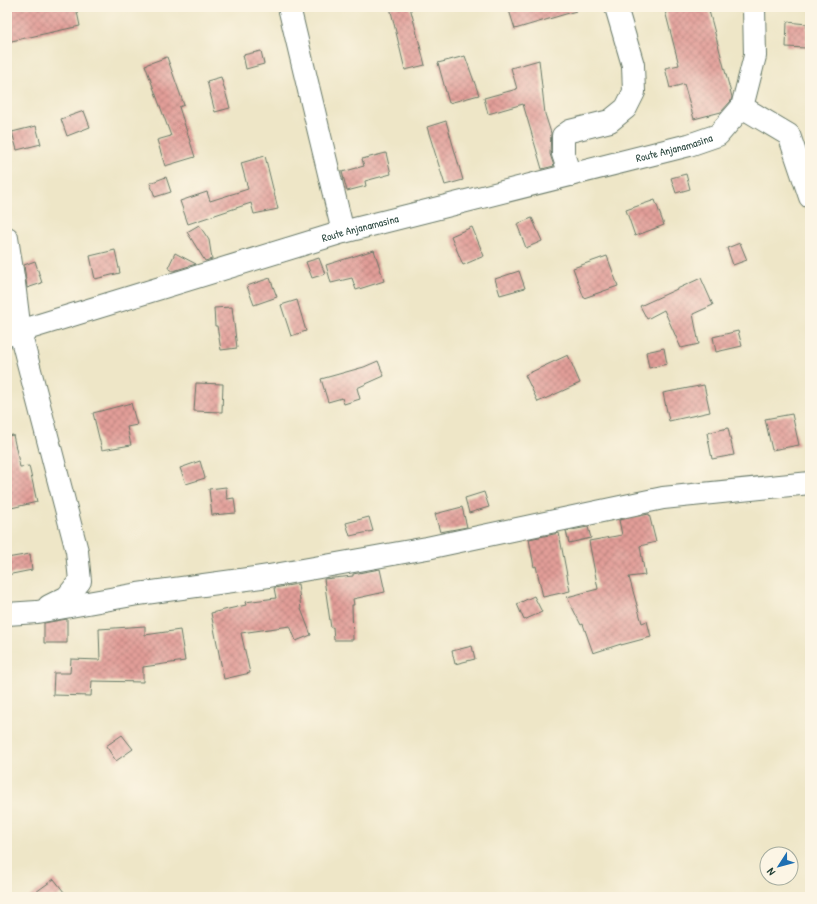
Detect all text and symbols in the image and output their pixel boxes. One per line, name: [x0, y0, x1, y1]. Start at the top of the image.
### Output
street label: Route Anjanamasina: [634, 130, 715, 165]
street label: Route Anjanamasina: [320, 211, 401, 245]
north arrow: [759, 846, 799, 886]
text: N: [763, 865, 778, 878]

